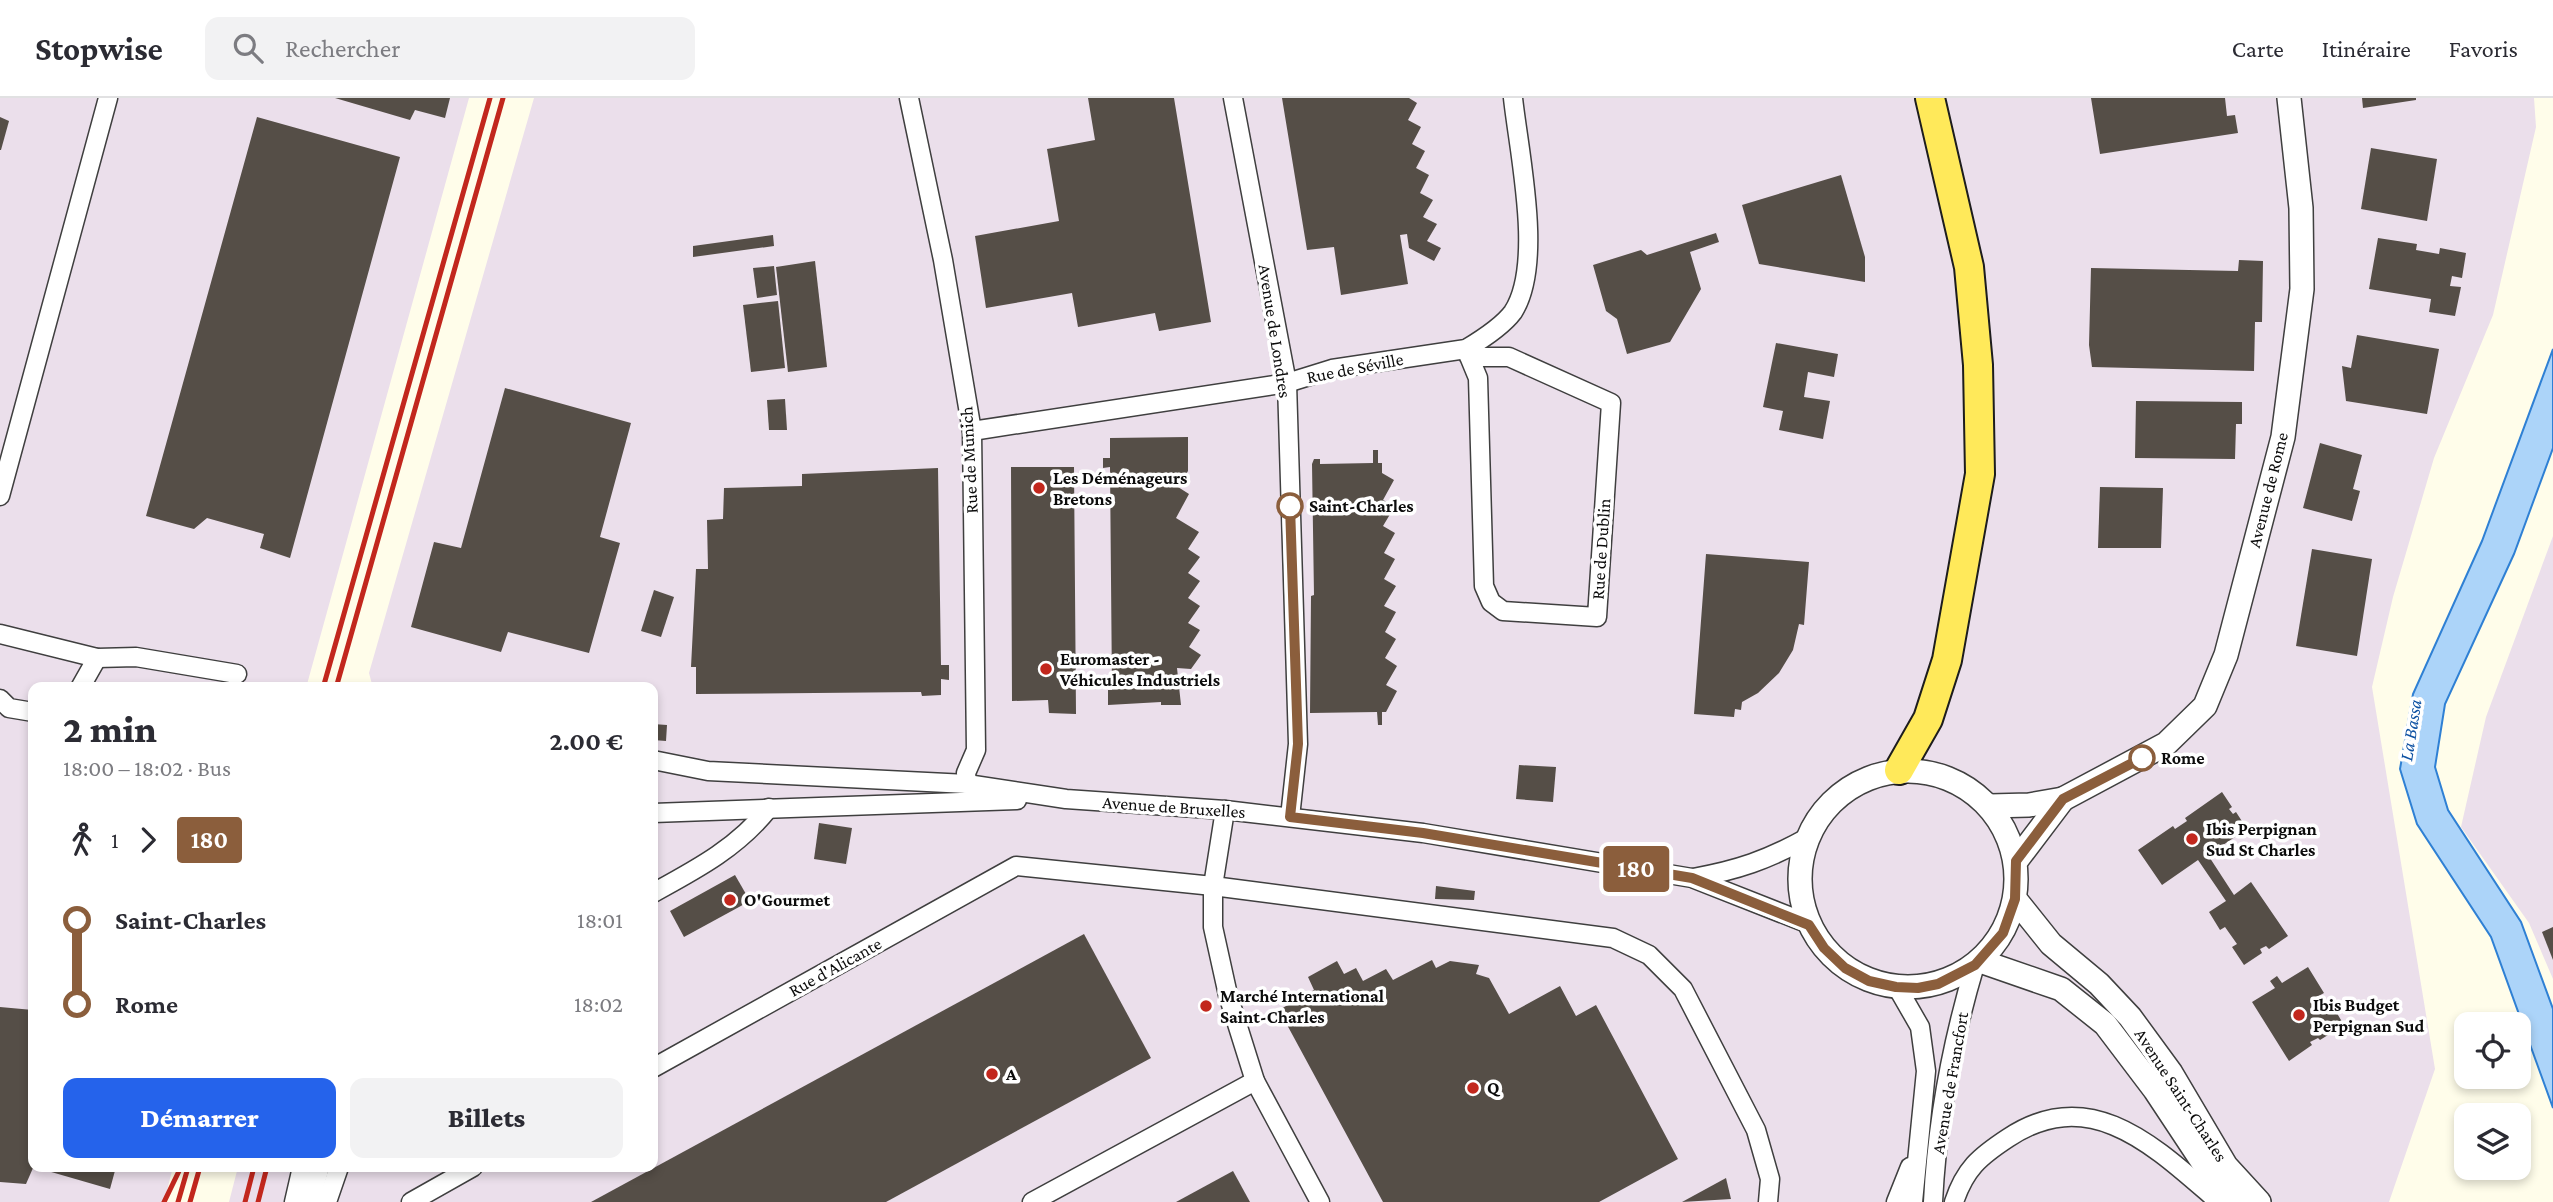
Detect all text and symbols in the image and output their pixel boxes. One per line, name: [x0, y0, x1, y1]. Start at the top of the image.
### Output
search box: [205, 17, 695, 80]
icon: search: [229, 29, 267, 67]
text: Stopwise: [35, 30, 163, 67]
text: Rechercher: [285, 34, 401, 63]
text: Carte: [2232, 35, 2284, 62]
text: Itinéraire: [2322, 35, 2411, 62]
text: Favoris: [2449, 35, 2518, 62]
street label: Avenue de Londres: [1255, 263, 1295, 399]
street label: Rue de Séville: [1305, 349, 1405, 387]
street label: Rue de Munich: [956, 406, 982, 514]
street label: Avenue de Rome: [2244, 430, 2292, 550]
place label: Les Déménageurs Bretons: [1053, 468, 1187, 509]
marker: Les Déménageurs Bretons: [1031, 480, 1047, 496]
marker: Saint-Charles: [1277, 493, 1303, 519]
place label: Saint-Charles: [1309, 496, 1414, 516]
street label: Rue de Dublin: [1587, 497, 1615, 600]
place label: Euromaster - Véhicules Industriels: [1059, 649, 1220, 690]
marker: Euromaster - Véhicules Industriels: [1038, 661, 1054, 677]
water label: La Bassa: [2395, 698, 2426, 762]
text: 2 min: [63, 708, 157, 750]
text: 2.00 €: [549, 727, 623, 756]
marker: Rome: [2129, 745, 2155, 771]
place label: Rome: [2161, 748, 2205, 768]
text: 18:00 – 18:02 · Bus: [63, 755, 231, 781]
street label: Avenue de Bruxelles: [1102, 792, 1246, 822]
place label: Ibis Perpignan Sud St Charles: [2206, 819, 2317, 860]
icon: walk: [63, 821, 101, 859]
icon: forward: [129, 821, 167, 859]
text: 180: [191, 826, 228, 853]
text: 1: [111, 827, 119, 853]
marker: Ibis Perpignan Sud St Charles: [2184, 831, 2200, 847]
line badge: 180: [1596, 846, 1676, 892]
text: 180: [1617, 855, 1655, 882]
place label: O'Gourmet: [744, 890, 830, 910]
marker: O'Gourmet: [722, 892, 738, 908]
text: Saint-Charles: [115, 906, 266, 935]
text: 18:01: [577, 907, 623, 933]
street label: Rue d'Alicante: [785, 933, 885, 1001]
place label: Marché International Saint-Charles: [1220, 986, 1384, 1027]
text: Rome: [115, 990, 178, 1019]
text: 18:02: [574, 991, 623, 1017]
place label: Ibis Budget Perpignan Sud: [2313, 995, 2425, 1036]
marker: Marché International Saint-Charles: [1198, 998, 1214, 1014]
marker: Ibis Budget Perpignan Sud: [2291, 1007, 2307, 1023]
street label: Avenue de Francfort: [1928, 1009, 1973, 1156]
map controls: [2454, 1012, 2531, 1180]
button: locate: [2454, 1012, 2531, 1089]
street label: Avenue Saint-Charles: [2131, 1025, 2231, 1165]
place label: A: [1005, 1064, 1017, 1084]
marker: A: [984, 1066, 1000, 1082]
button: Démarrer: [63, 1078, 336, 1158]
button: Billets: [350, 1078, 623, 1158]
place label: Q: [1487, 1078, 1501, 1098]
marker: Q: [1465, 1080, 1481, 1096]
button: layers: [2454, 1103, 2531, 1180]

